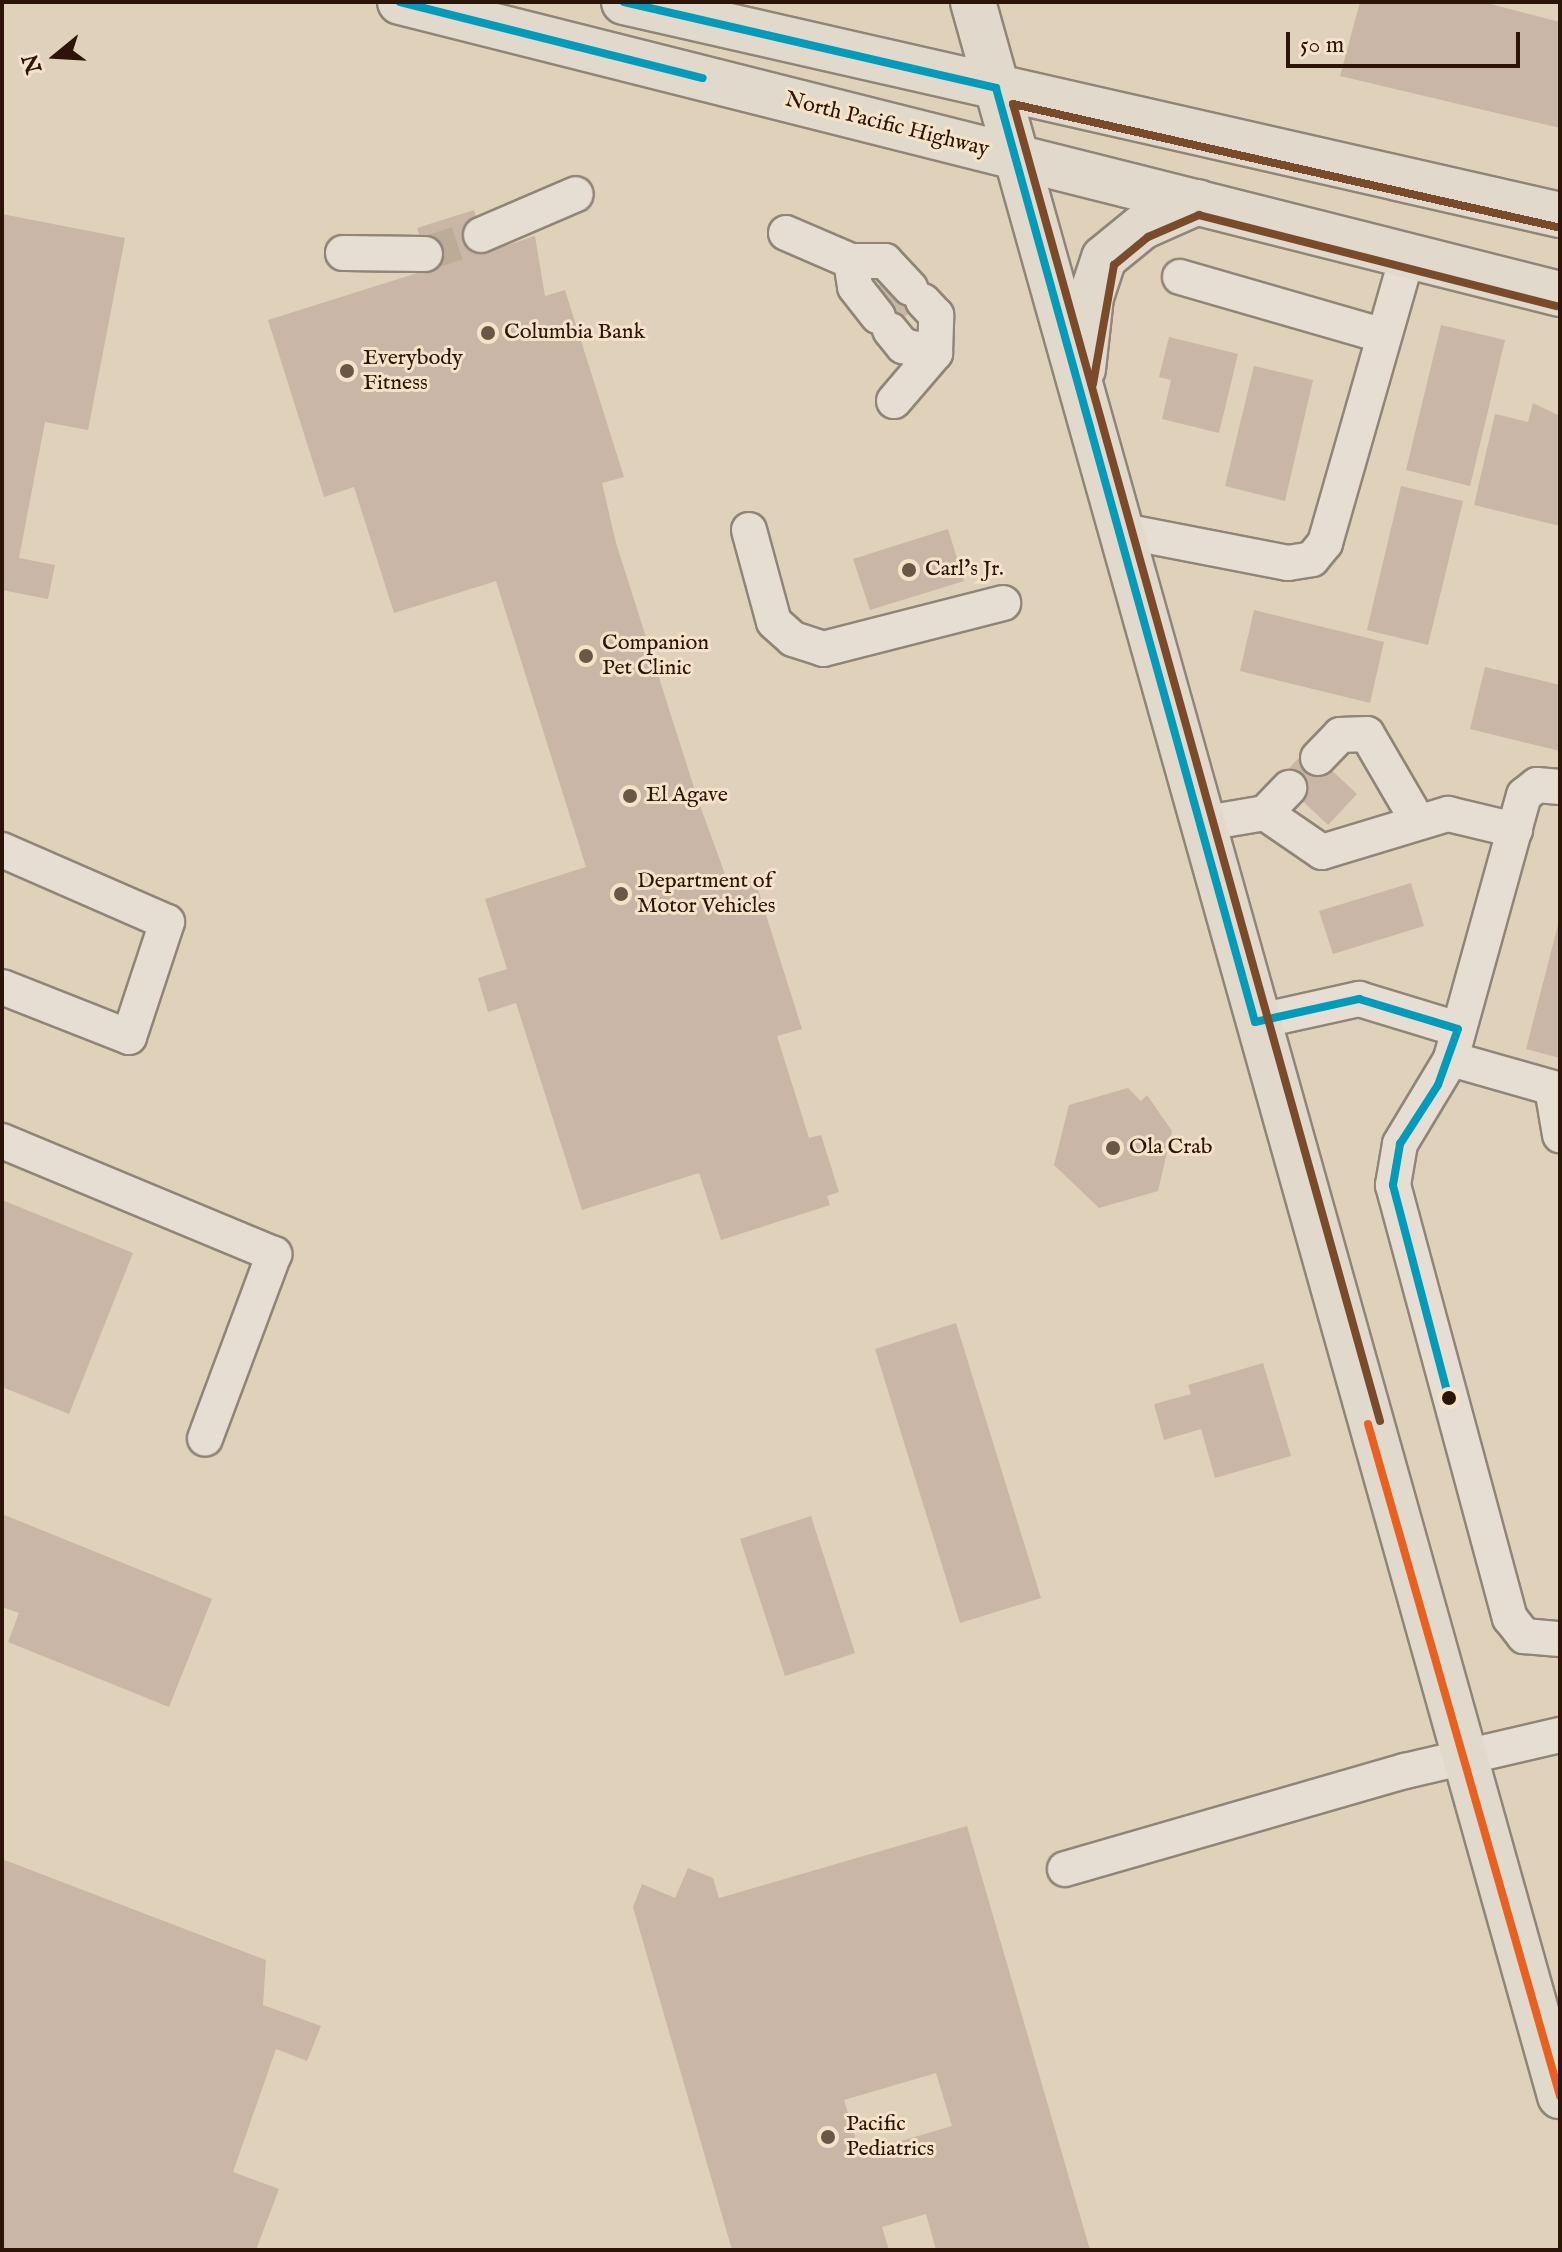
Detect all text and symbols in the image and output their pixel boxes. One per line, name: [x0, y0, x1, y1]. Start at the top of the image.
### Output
north arrow: [16, 16, 96, 96]
scale bar: [1290, 16, 1524, 66]
text: 50 m: [1300, 30, 1344, 61]
text: N: [17, 50, 49, 77]
street label: North Pacific Highway: [782, 87, 992, 163]
place label: Columbia Bank: [504, 320, 645, 346]
marker: Columbia Bank: [479, 324, 497, 342]
place label: Everybody Fitness: [363, 345, 463, 396]
marker: Everybody Fitness: [338, 362, 356, 380]
place label: Carl's Jr.: [925, 557, 1004, 583]
marker: Carl's Jr.: [900, 561, 918, 579]
place label: Companion Pet Clinic: [602, 630, 709, 682]
marker: Companion Pet Clinic: [577, 647, 595, 665]
place label: El Agave: [646, 783, 728, 809]
marker: El Agave: [621, 787, 639, 805]
place label: Department of Motor Vehicles: [637, 868, 776, 920]
marker: Department of Motor Vehicles: [612, 885, 630, 903]
place label: Ola Crab: [1129, 1135, 1213, 1161]
marker: Ola Crab: [1104, 1139, 1122, 1157]
unlabelled marker: [1441, 1390, 1457, 1406]
place label: Pacific Pediatrics: [846, 2111, 934, 2162]
marker: Pacific Pediatrics: [817, 2126, 839, 2148]

